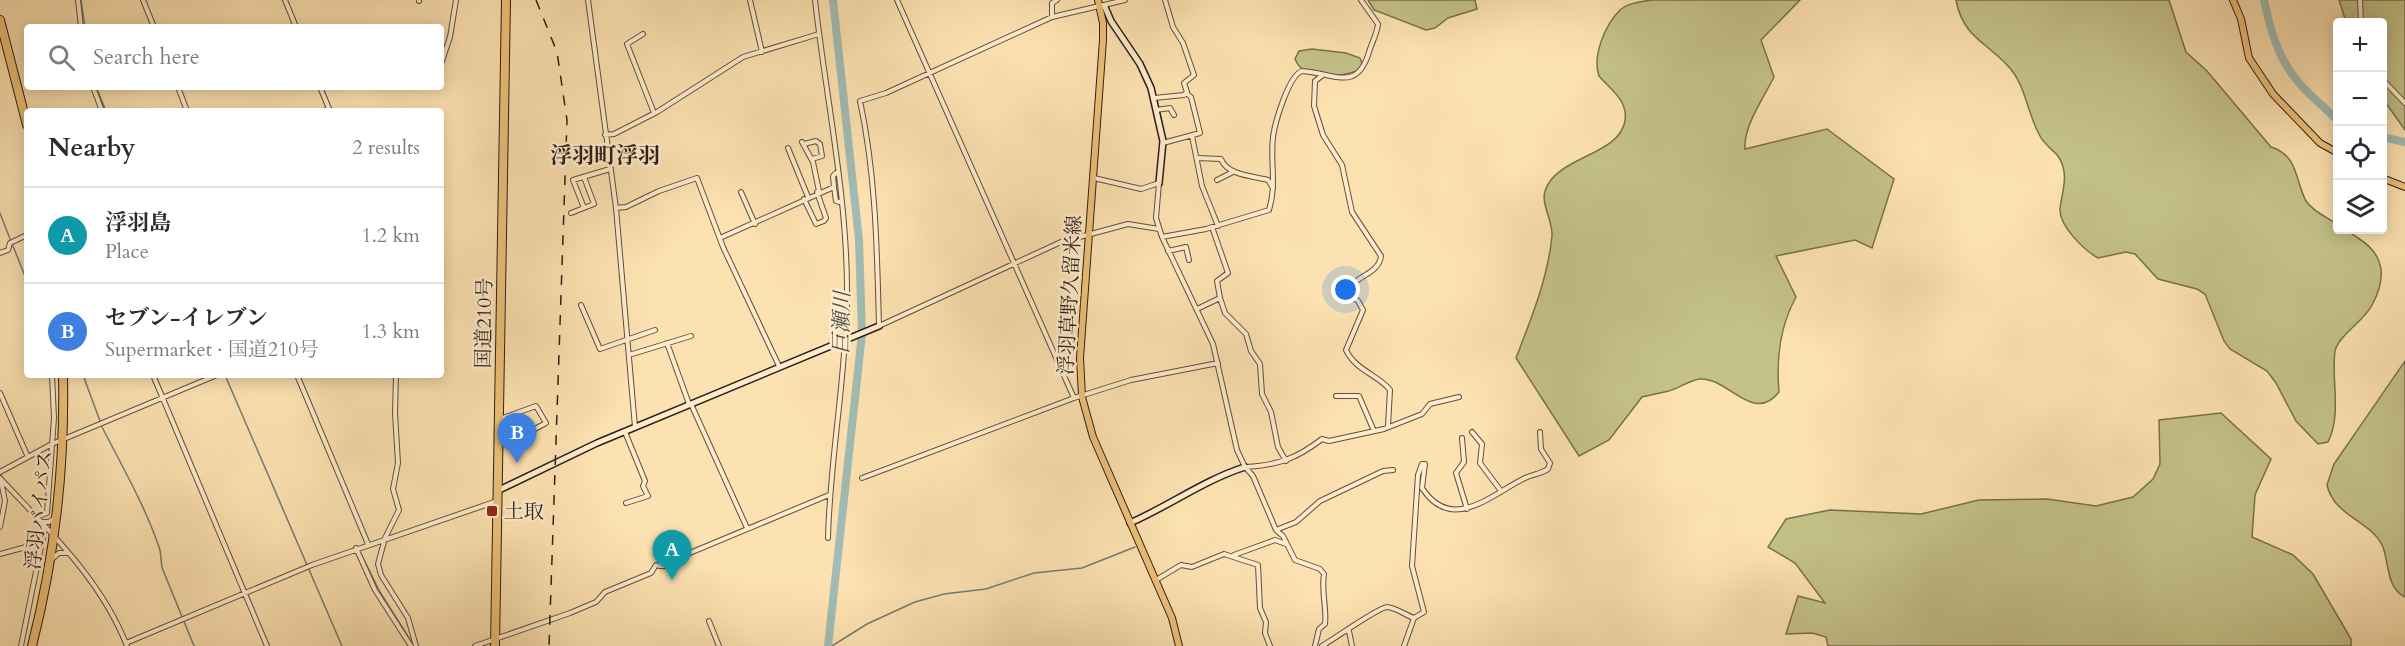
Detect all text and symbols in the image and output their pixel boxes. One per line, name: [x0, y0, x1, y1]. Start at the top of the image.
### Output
map controls: [2333, 18, 2387, 234]
button: +: [2333, 18, 2387, 72]
search box: [24, 24, 444, 90]
icon: search: [45, 41, 78, 74]
text: Search here: [93, 42, 200, 72]
button: −: [2333, 72, 2387, 126]
button: locate: [2333, 126, 2387, 180]
text: Nearby: [48, 130, 136, 165]
text: 2 results: [352, 134, 420, 161]
district label: 浮羽町浮羽: [550, 141, 660, 171]
button: layers: [2333, 180, 2387, 234]
text: 浮羽島: [105, 208, 171, 238]
street label: 浮羽草野久留米線: [1052, 214, 1088, 376]
text: A: [60, 222, 75, 249]
text: 1.2 km: [361, 222, 420, 249]
text: Place: [105, 238, 149, 265]
your location: [1331, 275, 1360, 304]
street label: 国道210号: [470, 277, 498, 369]
water label: 巨瀬川: [827, 289, 857, 355]
text: セブン-イレブン: [105, 303, 268, 333]
text: B: [60, 318, 75, 345]
text: 1.3 km: [361, 318, 420, 345]
text: Supermarket · 国道210号: [105, 336, 319, 363]
pin: B: [498, 414, 536, 463]
street label: 浮羽バイパス: [19, 449, 59, 571]
place label: 土取: [504, 498, 544, 525]
marker: 土取: [485, 504, 499, 518]
pin: A: [652, 530, 692, 580]

